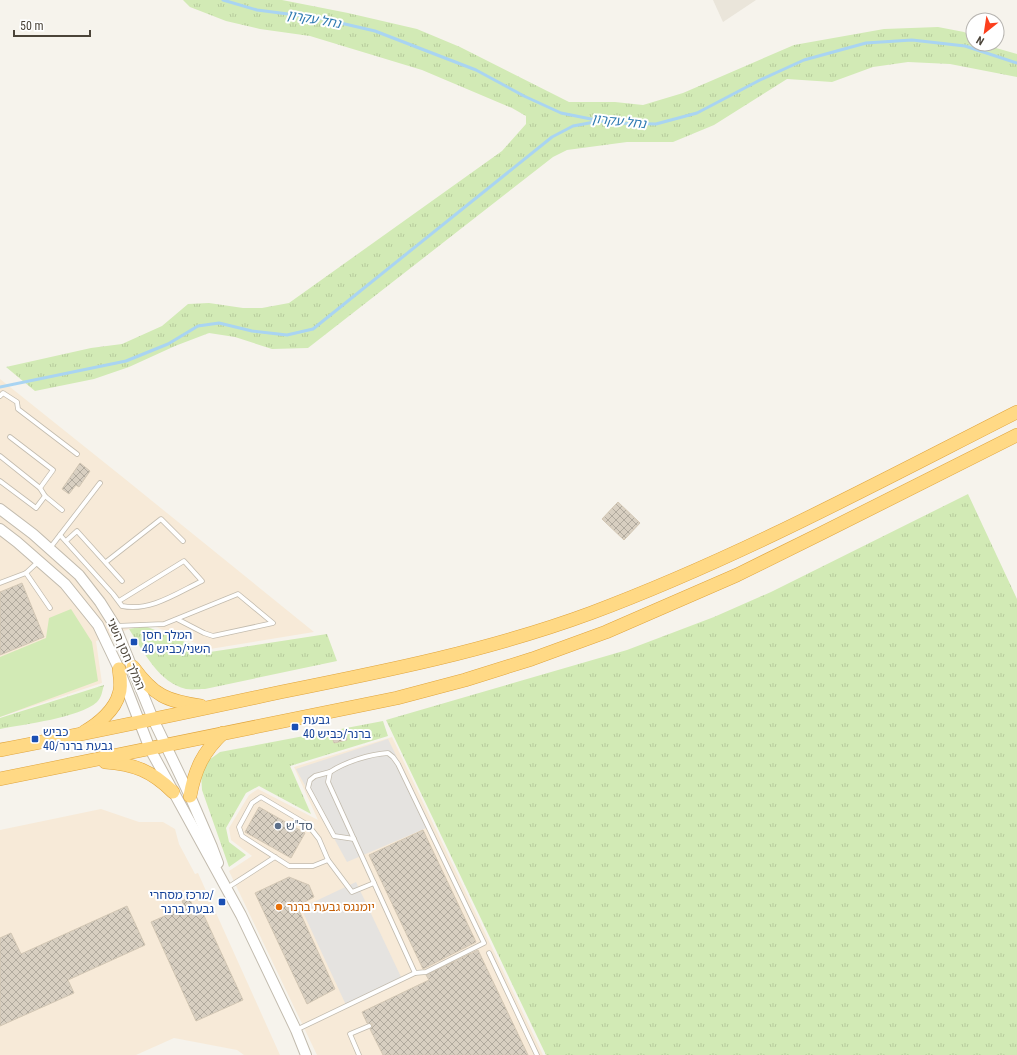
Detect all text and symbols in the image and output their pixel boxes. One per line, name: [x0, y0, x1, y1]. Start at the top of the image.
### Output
water label: נחל עקרון: [286, 7, 343, 31]
scale bar: [14, 12, 90, 38]
north arrow: [965, 12, 1005, 52]
text: 50 m: [20, 19, 44, 33]
text: N: [974, 33, 986, 48]
water label: נחל עקרון: [591, 111, 648, 131]
street label: המלך חסן השני: [104, 616, 148, 692]
place label: המלך חסן השני/כביש 40: [142, 628, 211, 656]
marker: המלך חסן השני/כביש 40: [129, 637, 139, 647]
place label: גבעת ברנר/כביש 40: [303, 713, 371, 741]
marker: גבעת ברנר/כביש 40: [290, 722, 300, 732]
place label: כביש 40/גבעת ברנר: [43, 725, 113, 753]
marker: כביש 40/גבעת ברנר: [30, 734, 40, 744]
place label: סד"ש: [286, 819, 313, 833]
marker: סד"ש: [273, 821, 283, 831]
place label: מרכז מסחרי/ גבעת ברנר: [150, 888, 215, 916]
marker: מרכז מסחרי/ גבעת ברנר: [217, 897, 227, 907]
place label: יומנגס גבעת ברנר: [287, 900, 375, 914]
marker: יומנגס גבעת ברנר: [274, 902, 284, 912]

